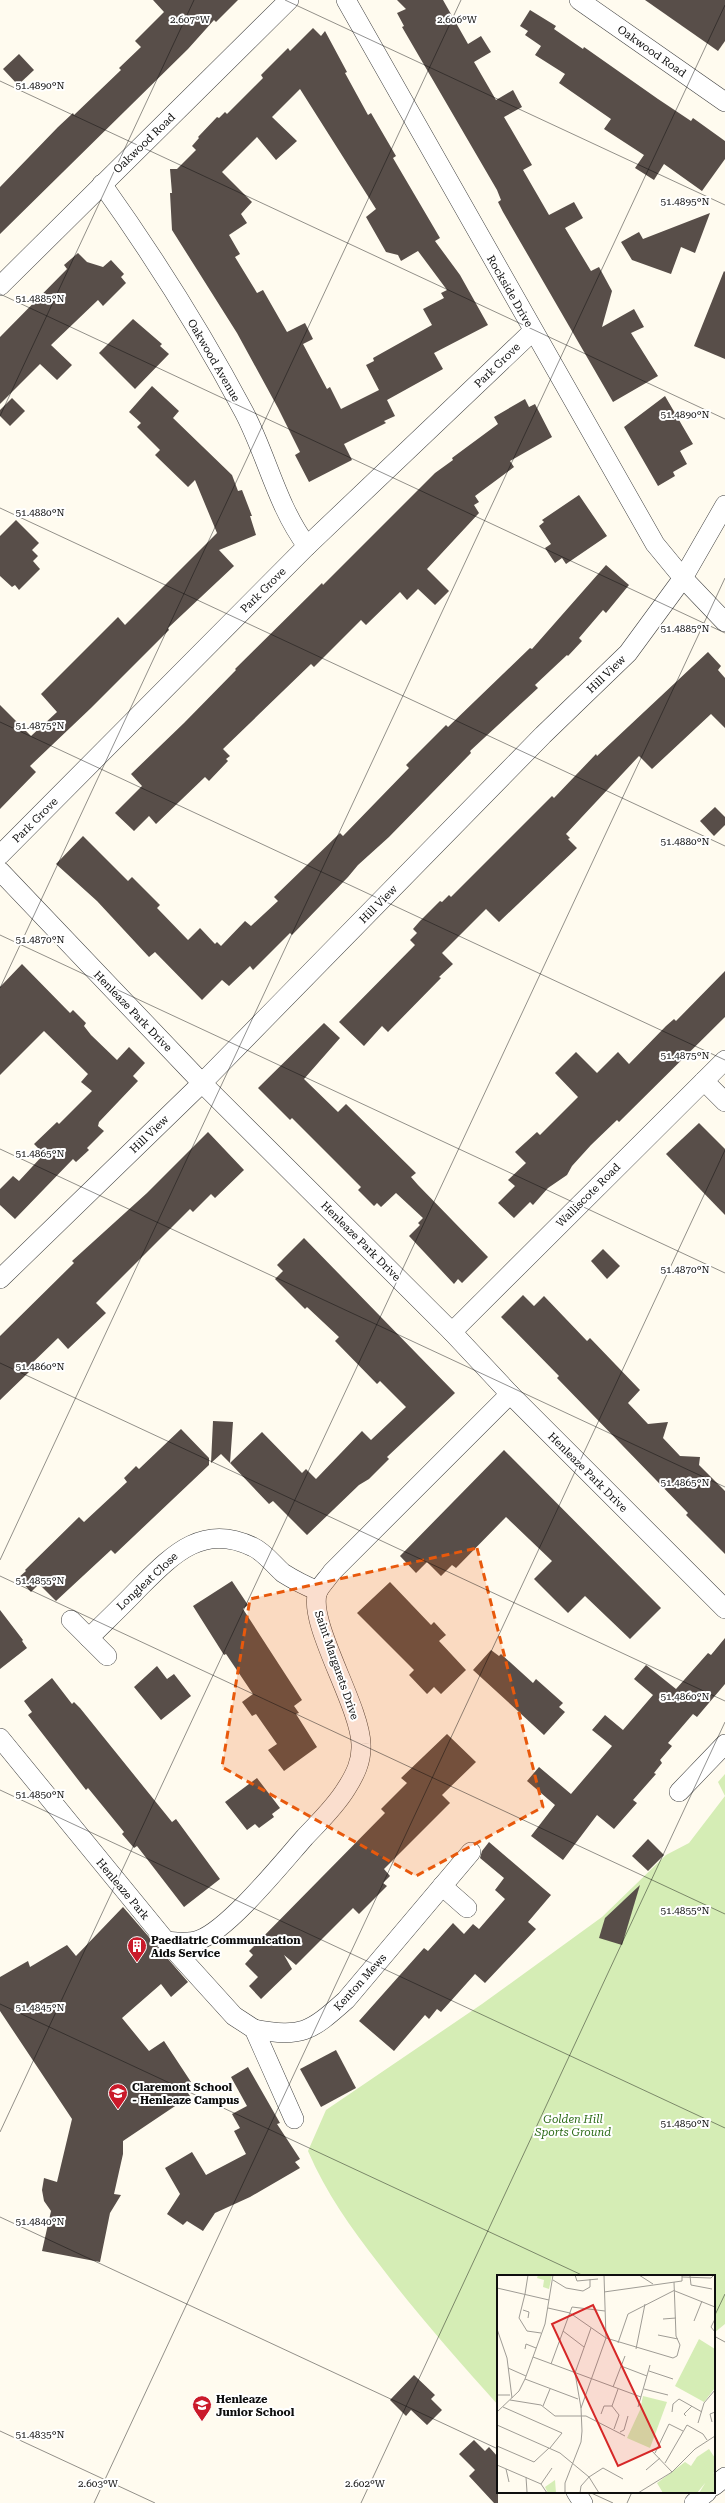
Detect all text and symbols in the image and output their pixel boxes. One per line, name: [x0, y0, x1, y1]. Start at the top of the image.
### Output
text: 2.607°W: [170, 14, 211, 25]
text: 2.606°W: [437, 14, 478, 25]
street label: Oakwood Road: [615, 23, 689, 80]
text: 51.4890°N: [15, 80, 65, 91]
street label: Oakwood Road: [111, 111, 178, 176]
text: 51.4895°N: [660, 196, 710, 207]
street label: Rockside Drive: [484, 253, 535, 329]
text: 51.4885°N: [15, 293, 65, 304]
street label: Oakwood Avenue: [185, 317, 243, 404]
street label: Park Grove: [472, 340, 523, 390]
text: 51.4890°N: [660, 409, 710, 420]
text: 51.4880°N: [15, 507, 65, 518]
street label: Park Grove: [238, 565, 289, 616]
text: 51.4885°N: [660, 623, 710, 634]
street label: Hill View: [584, 652, 629, 696]
text: 51.4875°N: [15, 720, 65, 731]
street label: Park Grove: [10, 795, 61, 846]
text: 51.4880°N: [660, 836, 710, 847]
street label: Hill View: [357, 882, 401, 926]
text: 51.4870°N: [15, 934, 65, 945]
street label: Henleaze Park Drive: [91, 968, 175, 1054]
text: 51.4875°N: [660, 1050, 710, 1061]
street label: Hill View: [127, 1112, 172, 1156]
text: 51.4865°N: [15, 1148, 65, 1159]
street label: Walliscote Road: [554, 1161, 623, 1230]
street label: Henleaze Park Drive: [318, 1199, 403, 1284]
text: 51.4870°N: [660, 1264, 710, 1275]
text: 51.4860°N: [15, 1361, 65, 1372]
street label: Henleaze Park Drive: [545, 1430, 630, 1515]
text: 51.4865°N: [660, 1477, 710, 1488]
street label: Longleat Close: [114, 1550, 180, 1613]
text: 51.4855°N: [15, 1575, 65, 1586]
street label: Saint Margarets Drive: [312, 1609, 361, 1721]
text: 51.4860°N: [660, 1691, 710, 1702]
text: 51.4850°N: [15, 1789, 65, 1800]
street label: Henleaze Park: [93, 1856, 152, 1922]
text: 51.4855°N: [660, 1905, 710, 1916]
place label: Paediatric Communication Aids Service: [151, 1934, 301, 1960]
building icon: Paediatric Communication Aids Service: [126, 1935, 148, 1963]
street label: Kenton Mews: [331, 1951, 389, 2013]
text: 51.4845°N: [15, 2002, 65, 2013]
place label: Claremont School - Henleaze Campus: [132, 2081, 240, 2107]
school or university icon: Claremont School - Henleaze Campus: [107, 2082, 129, 2110]
park label: Golden Hill Sports Ground: [534, 2113, 611, 2139]
text: 51.4850°N: [660, 2118, 710, 2129]
text: 51.4840°N: [15, 2216, 65, 2227]
inset map: [497, 2275, 715, 2493]
place label: Henleaze Junior School: [216, 2393, 295, 2419]
school or university icon: Henleaze Junior School: [191, 2394, 213, 2422]
text: 51.4835°N: [15, 2429, 65, 2440]
text: 2.603°W: [78, 2478, 119, 2489]
text: 2.602°W: [345, 2478, 386, 2489]

